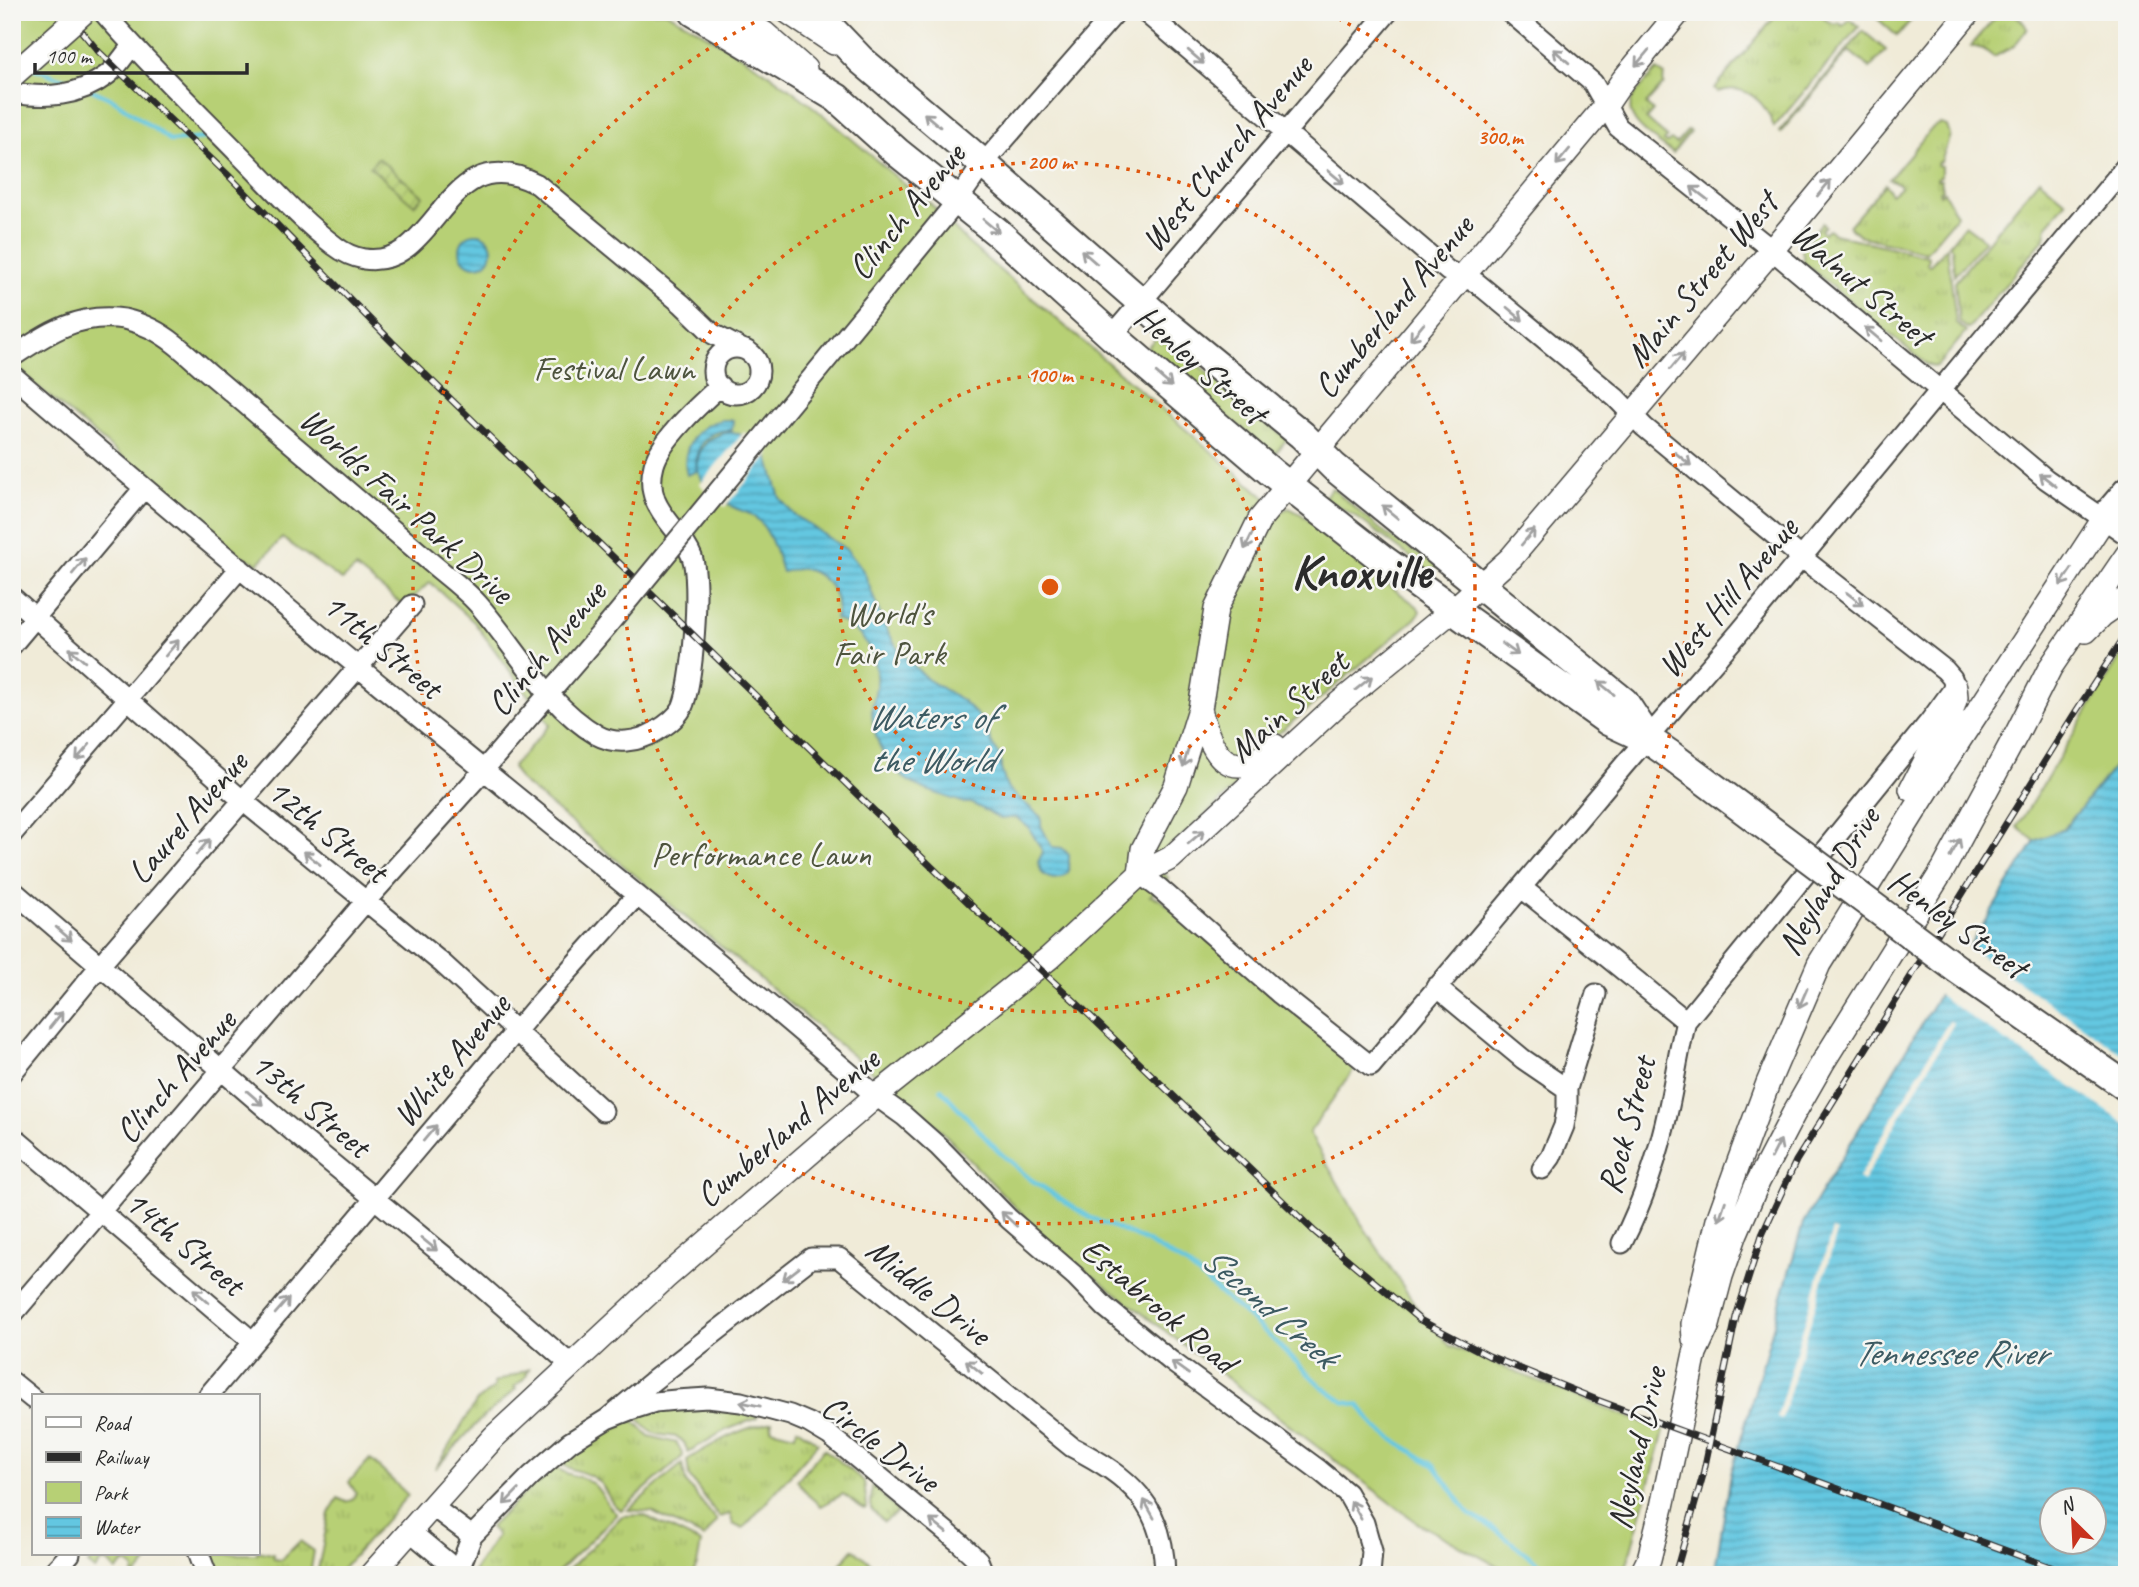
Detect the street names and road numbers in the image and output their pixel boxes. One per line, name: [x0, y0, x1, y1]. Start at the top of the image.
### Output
street label: West Church Avenue: [1131, 43, 1324, 261]
street label: Clinch Avenue: [838, 132, 977, 289]
street label: Main Street West: [1615, 179, 1791, 376]
street label: Cumberland Avenue: [1303, 203, 1485, 408]
street label: Walnut Street: [1782, 212, 1945, 360]
street label: Henley Street: [1125, 295, 1279, 437]
street label: Worlds Fair Park Drive: [290, 397, 525, 615]
street label: West Hill Avenue: [1647, 506, 1809, 687]
street label: Clinch Avenue: [477, 569, 618, 725]
street label: 11th Street: [313, 582, 455, 711]
street label: Main Street: [1219, 638, 1360, 772]
street label: Laurel Avenue: [117, 739, 259, 893]
street label: 12th Street: [258, 768, 400, 895]
street label: Neyland Drive: [1767, 797, 1892, 964]
street label: Henley Street: [1879, 858, 2040, 991]
street label: White Avenue: [382, 982, 522, 1136]
street label: Clinch Avenue: [105, 998, 248, 1153]
street label: Cumberland Avenue: [686, 1036, 891, 1217]
street label: 13th Street: [241, 1041, 383, 1170]
street label: Rock Street: [1587, 1048, 1667, 1199]
street label: 14th Street: [115, 1179, 257, 1308]
street label: Middle Drive: [857, 1227, 1002, 1357]
street label: Estabrook Road: [1072, 1227, 1250, 1387]
street label: Neyland Drive: [1596, 1360, 1678, 1534]
street label: Circle Drive: [813, 1384, 951, 1504]

